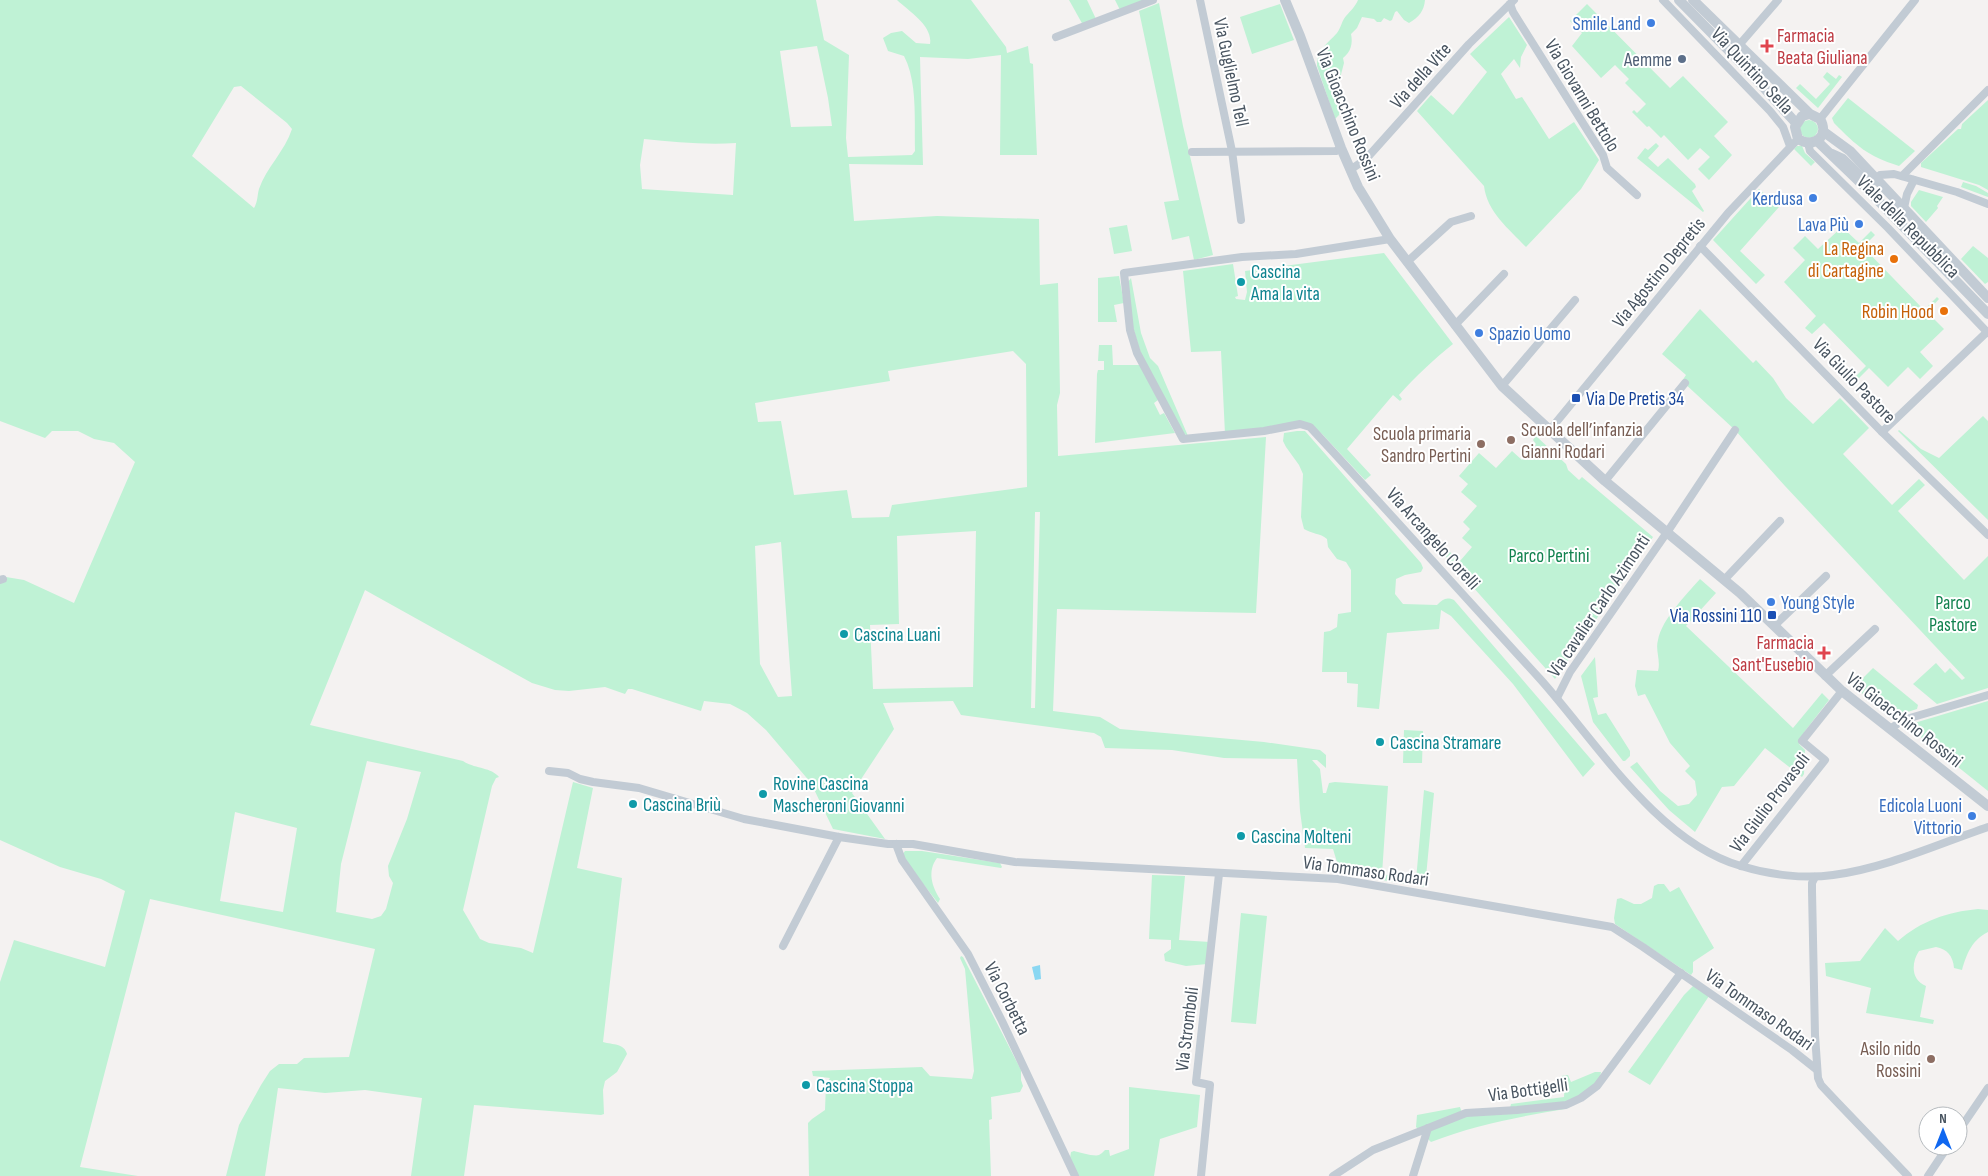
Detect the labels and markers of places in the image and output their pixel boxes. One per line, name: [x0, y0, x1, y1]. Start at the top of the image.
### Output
place label: Smile Land: [1573, 13, 1641, 36]
marker: Smile Land: [1645, 17, 1657, 29]
place label: Farmacia Beata Giuliana: [1777, 25, 1868, 70]
marker: Farmacia Beata Giuliana: [1761, 40, 1773, 52]
place label: Aemme: [1623, 49, 1672, 72]
marker: Aemme: [1676, 53, 1688, 65]
place label: Kerdusa: [1752, 188, 1803, 211]
marker: Kerdusa: [1807, 192, 1819, 204]
place label: Lava Più: [1798, 214, 1849, 237]
marker: Lava Più: [1853, 218, 1865, 230]
place label: La Regina di Cartagine: [1808, 238, 1884, 283]
marker: La Regina di Cartagine: [1888, 253, 1900, 265]
place label: Cascina Ama la vita: [1250, 261, 1320, 306]
marker: Cascina Ama la vita: [1235, 276, 1247, 288]
place label: Robin Hood: [1862, 301, 1934, 324]
marker: Robin Hood: [1938, 305, 1950, 317]
place label: Spazio Uomo: [1489, 323, 1571, 346]
marker: Spazio Uomo: [1473, 327, 1485, 339]
place label: Via De Pretis 34: [1586, 388, 1684, 411]
marker: Via De Pretis 34: [1570, 392, 1582, 404]
place label: Scuola dell’infanzia Gianni Rodari: [1521, 419, 1643, 464]
place label: Scuola primaria Sandro Pertini: [1373, 423, 1471, 468]
marker: Scuola dell’infanzia Gianni Rodari: [1505, 434, 1517, 446]
marker: Scuola primaria Sandro Pertini: [1475, 438, 1487, 450]
place label: Young Style: [1781, 592, 1855, 615]
marker: Young Style: [1765, 596, 1777, 608]
place label: Via Rossini 110: [1670, 605, 1762, 628]
marker: Via Rossini 110: [1766, 609, 1778, 621]
place label: Cascina Luani: [854, 624, 941, 647]
marker: Cascina Luani: [838, 628, 850, 640]
place label: Farmacia Sant'Eusebio: [1732, 632, 1814, 677]
marker: Farmacia Sant'Eusebio: [1818, 647, 1830, 659]
place label: Cascina Stramare: [1390, 732, 1501, 755]
marker: Cascina Stramare: [1374, 736, 1386, 748]
place label: Rovine Cascina Mascheroni Giovanni: [773, 773, 904, 818]
marker: Rovine Cascina Mascheroni Giovanni: [757, 788, 769, 800]
place label: Cascina Briù: [643, 794, 721, 817]
place label: Edicola Luoni Vittorio: [1879, 795, 1962, 840]
marker: Cascina Briù: [627, 798, 639, 810]
marker: Edicola Luoni Vittorio: [1966, 810, 1978, 822]
place label: Cascina Molteni: [1251, 826, 1351, 849]
marker: Cascina Molteni: [1235, 830, 1247, 842]
place label: Asilo nido Rossini: [1860, 1038, 1921, 1083]
marker: Asilo nido Rossini: [1925, 1053, 1937, 1065]
place label: Cascina Stoppa: [816, 1075, 913, 1098]
marker: Cascina Stoppa: [800, 1079, 812, 1091]

